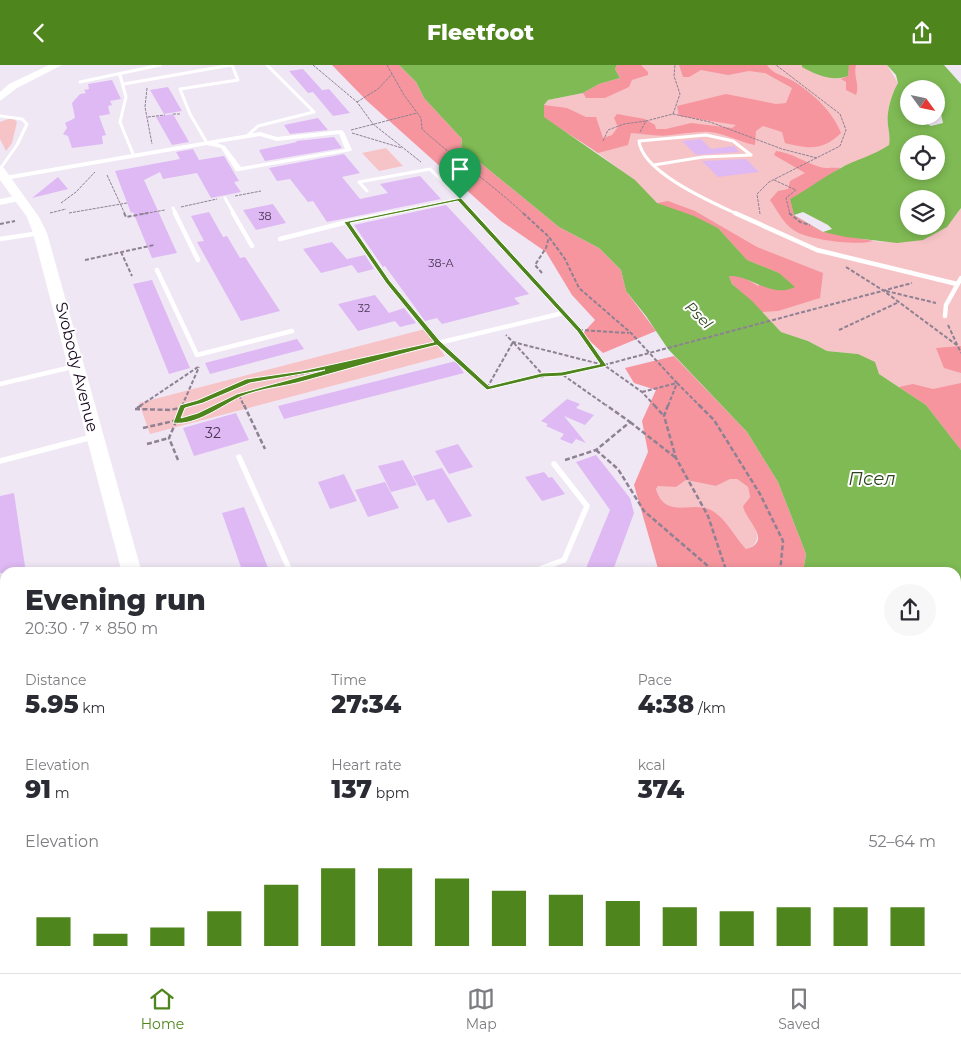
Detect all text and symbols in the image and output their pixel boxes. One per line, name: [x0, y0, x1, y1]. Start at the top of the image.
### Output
icon: back: [25, 19, 53, 47]
text: Fleetfoot: [427, 19, 534, 46]
icon: share: [908, 19, 936, 47]
north arrow: [900, 80, 945, 125]
map controls: [900, 80, 945, 235]
button: locate: [900, 135, 945, 180]
pin: [439, 148, 481, 199]
icon: arrive: [446, 155, 474, 183]
button: layers: [900, 190, 945, 235]
house number: 38: [258, 209, 272, 223]
house number: 38-А: [428, 256, 455, 270]
water label: Psel: [681, 297, 717, 333]
street label: Svobody Avenue: [52, 300, 102, 434]
house number: 32: [358, 301, 370, 315]
house number: 32: [205, 424, 221, 442]
water label: Псел: [848, 468, 896, 490]
text: Evening run: [25, 583, 206, 617]
button: share: [884, 584, 936, 636]
text: 20:30 · 7 × 850 m: [25, 619, 158, 638]
text: Distance: [25, 671, 87, 689]
text: Time: [331, 671, 366, 689]
text: Pace: [638, 671, 672, 689]
text: 5.95: [25, 689, 79, 719]
text: 27:34: [331, 689, 401, 719]
text: 4:38: [638, 689, 694, 719]
text: km: [79, 699, 105, 717]
text: /km: [694, 699, 726, 717]
text: Elevation: [25, 756, 90, 774]
text: Heart rate: [331, 756, 402, 774]
text: kcal: [638, 756, 666, 774]
text: 91: [25, 774, 51, 804]
text: 137: [331, 774, 372, 804]
text: 374: [638, 774, 684, 804]
text: m: [51, 784, 70, 802]
text: bpm: [372, 784, 410, 802]
text: Elevation: [25, 832, 99, 851]
text: 52–64 m: [868, 832, 936, 851]
tab: Home: [141, 985, 184, 1033]
tab: Map: [466, 985, 497, 1033]
tab: Saved: [778, 985, 820, 1033]

